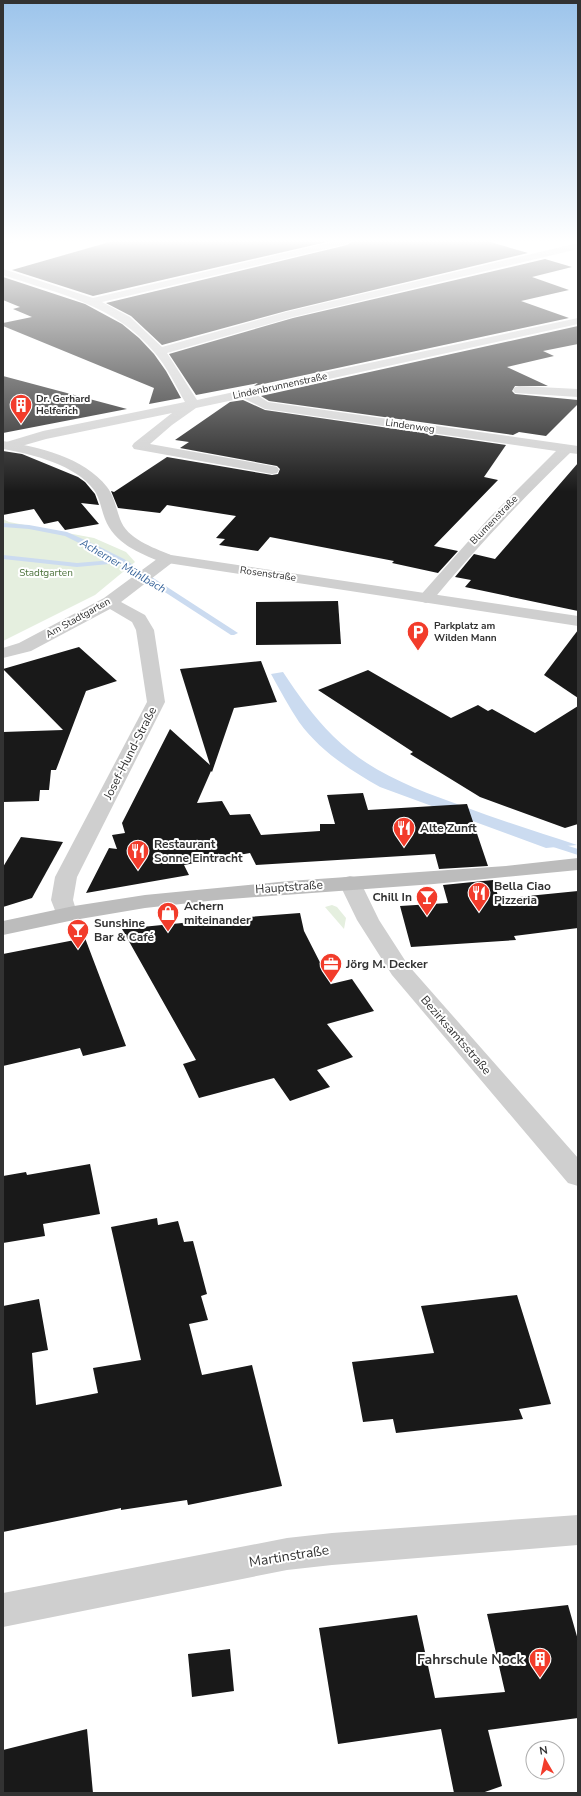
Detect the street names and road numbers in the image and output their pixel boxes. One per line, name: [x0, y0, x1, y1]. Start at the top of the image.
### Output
street label: Lindenbrunnenstraße: [231, 369, 329, 403]
street label: Lindenweg: [384, 416, 436, 436]
street label: Blumenstraße: [467, 492, 521, 548]
street label: Rosenstraße: [239, 563, 297, 585]
street label: Am Stadtgarten: [43, 594, 113, 642]
street label: Josef-Hund-Straße: [99, 704, 160, 803]
street label: Hauptstraße: [255, 877, 323, 897]
street label: Bezirksamtsstraße: [417, 992, 495, 1078]
street label: Martinstraße: [248, 1540, 330, 1572]

